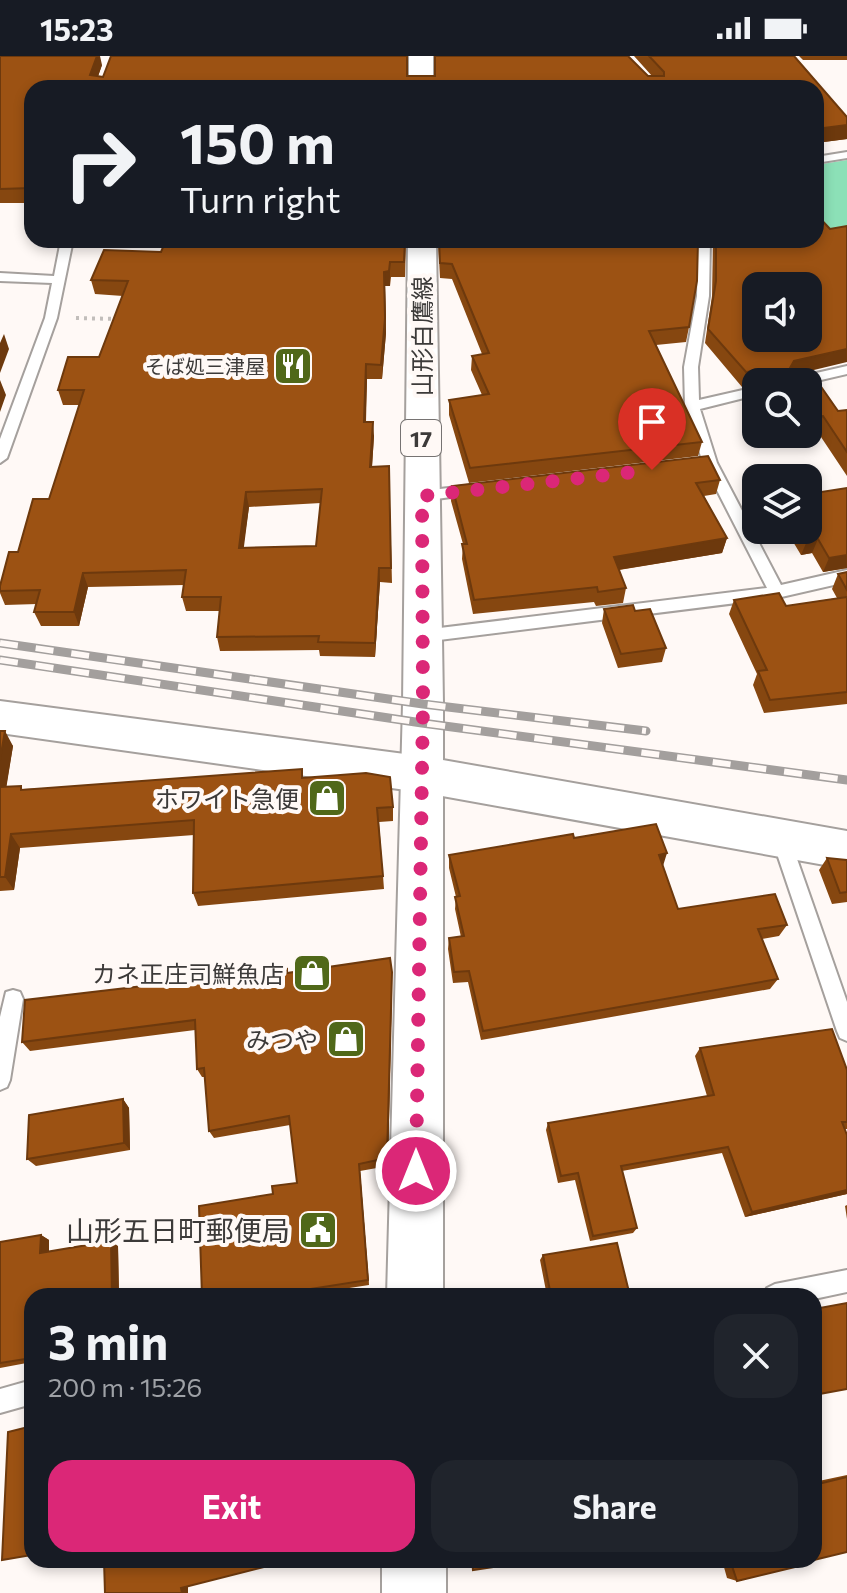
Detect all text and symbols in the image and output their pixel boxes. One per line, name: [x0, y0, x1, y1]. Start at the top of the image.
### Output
text: 15:23: [40, 10, 114, 47]
text: 150 m: [180, 107, 335, 176]
icon: right: [48, 112, 152, 216]
text: Turn right: [180, 176, 341, 220]
map controls: [742, 272, 822, 544]
button: sound: [742, 272, 822, 352]
street label: 山形白鷹線: [407, 276, 436, 396]
restaurant icon: そば処三津屋: [272, 345, 314, 387]
place label: そば処三津屋: [145, 354, 265, 378]
button: search: [742, 368, 822, 448]
pin: [618, 388, 686, 470]
icon: arrive: [630, 400, 674, 444]
road number: 17: [401, 420, 441, 456]
button: layers: [742, 464, 822, 544]
shop icon: ホワイト急便: [306, 777, 348, 819]
place label: ホワイト急便: [155, 784, 299, 813]
shop icon: カネ正庄司鮮魚店: [291, 952, 333, 994]
place label: カネ正庄司鮮魚店: [92, 959, 284, 988]
shop icon: みつや: [325, 1018, 367, 1060]
place label: みつや: [246, 1025, 318, 1054]
position arrow: [374, 1129, 458, 1213]
public building icon: 山形五日町郵便局: [297, 1209, 339, 1251]
place label: 山形五日町郵便局: [66, 1213, 290, 1247]
text: 3 min: [48, 1311, 168, 1370]
button: close: [714, 1314, 798, 1398]
text: 200 m · 15:26: [48, 1371, 202, 1402]
button: Exit: [48, 1460, 415, 1552]
button: Share: [431, 1460, 798, 1552]

